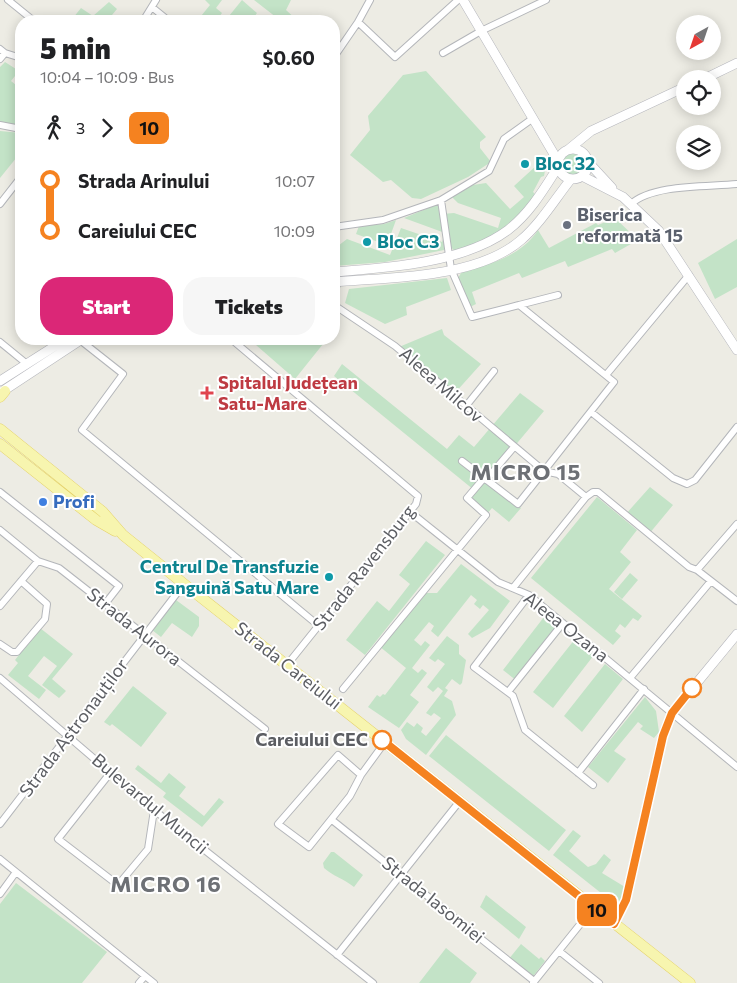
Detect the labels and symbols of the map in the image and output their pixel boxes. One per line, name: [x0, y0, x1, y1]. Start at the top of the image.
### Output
north arrow: [676, 15, 721, 60]
place label: Bloc 32: [535, 152, 595, 174]
marker: Bloc 32: [519, 158, 531, 170]
place label: Biserica reformată 15: [577, 203, 683, 246]
marker: Biserica reformată 15: [561, 219, 573, 231]
place label: Bloc C3: [377, 230, 440, 252]
marker: Bloc C3: [361, 236, 373, 248]
street label: Aleea Milcov: [395, 342, 488, 427]
place label: Spitalul Județean Satu-Mare: [218, 371, 358, 414]
marker: Spitalul Județean Satu-Mare: [200, 386, 214, 400]
district label: MICRO 15: [471, 458, 581, 485]
place label: Profi: [53, 490, 95, 512]
marker: Profi: [37, 496, 49, 508]
street label: Strada Ravensburg: [307, 500, 419, 635]
place label: Centrul De Transfuzie Sanguină Satu Mare: [140, 555, 319, 598]
marker: Centrul De Transfuzie Sanguină Satu Mare: [323, 571, 335, 583]
street label: Strada Aurora: [83, 583, 186, 670]
street label: Aleea Ozana: [520, 586, 613, 666]
street label: Strada Careiului: [231, 617, 346, 714]
street label: Strada Astronauților: [14, 654, 133, 801]
unlabelled marker: [682, 678, 702, 698]
place label: Careiului CEC: [255, 728, 368, 750]
marker: Careiului CEC: [372, 730, 392, 750]
street label: Bulevardul Muncii: [88, 748, 213, 858]
street label: Strada Iasomiei: [378, 851, 489, 947]
district label: MICRO 16: [110, 870, 222, 897]
line badge: 10: [574, 894, 620, 926]

